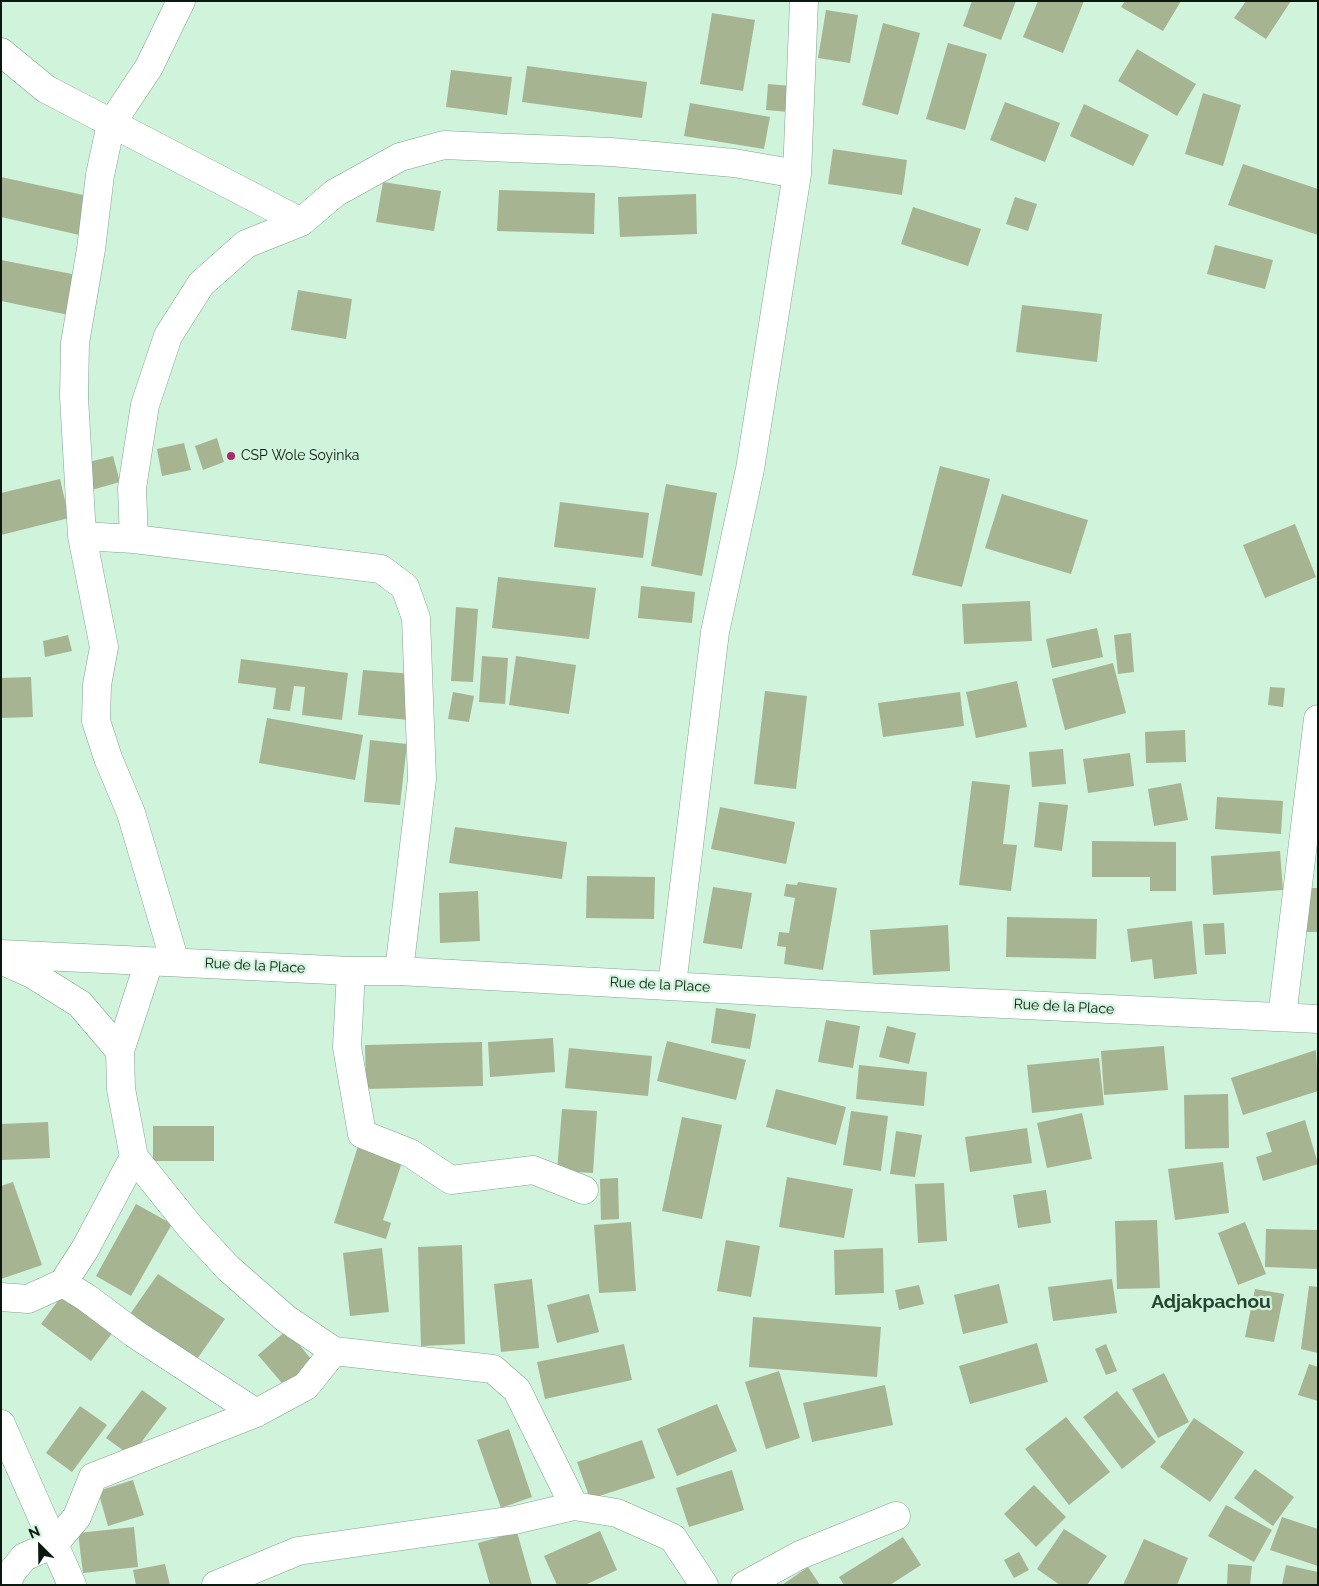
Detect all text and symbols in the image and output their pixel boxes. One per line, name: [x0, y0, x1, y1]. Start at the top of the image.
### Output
place label: CSP Wole Soyinka: [241, 448, 359, 464]
marker: CSP Wole Soyinka: [225, 450, 237, 462]
street label: Rue de la Place: [204, 955, 306, 977]
street label: Rue de la Place: [609, 974, 711, 996]
street label: Rue de la Place: [1013, 996, 1115, 1018]
district label: Adjakpachou: [1151, 1291, 1271, 1313]
north arrow: [15, 1521, 65, 1571]
text: N: [26, 1523, 42, 1542]

